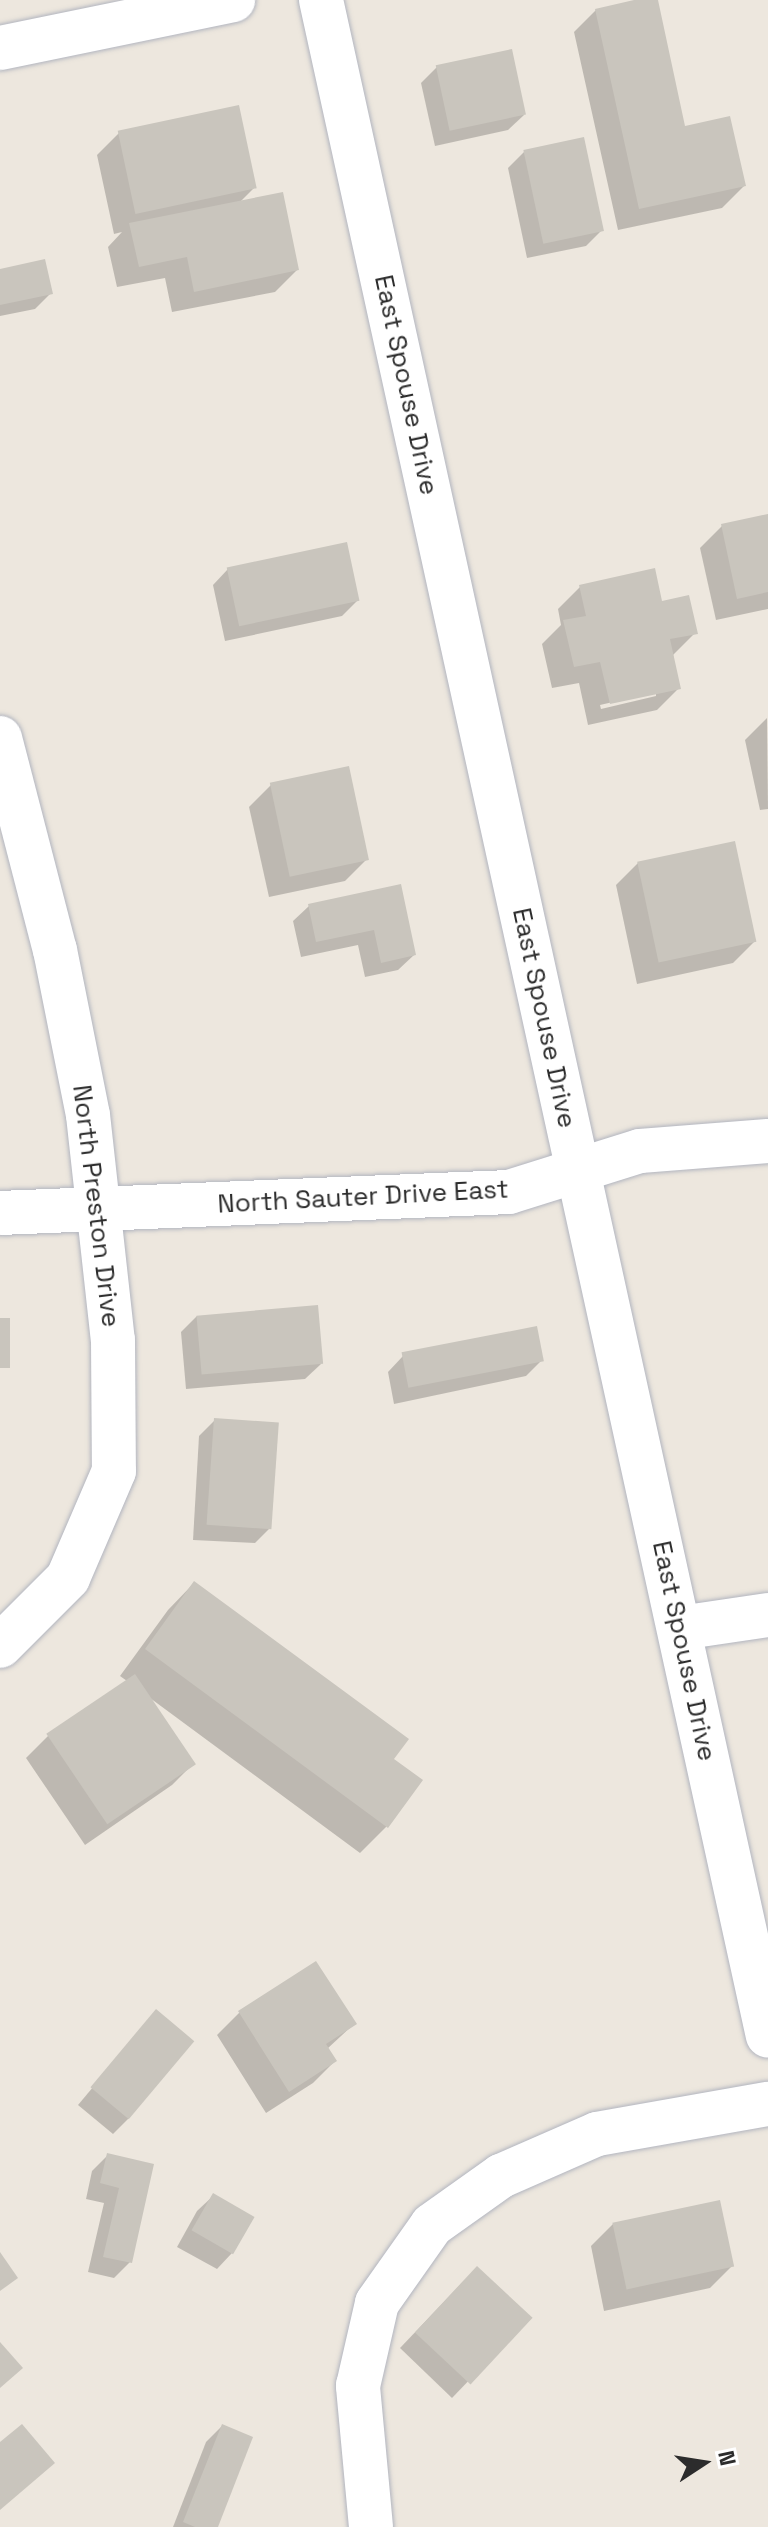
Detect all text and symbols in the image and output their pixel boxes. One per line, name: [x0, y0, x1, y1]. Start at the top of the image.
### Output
street label: East Spouse Drive: [367, 272, 445, 498]
street label: East Spouse Drive: [505, 905, 583, 1131]
street label: North Preston Drive: [66, 1083, 126, 1329]
street label: North Sauter Drive East: [217, 1174, 509, 1220]
street label: East Spouse Drive: [645, 1538, 723, 1764]
north arrow: [664, 2423, 744, 2503]
text: N: [712, 2448, 743, 2468]

